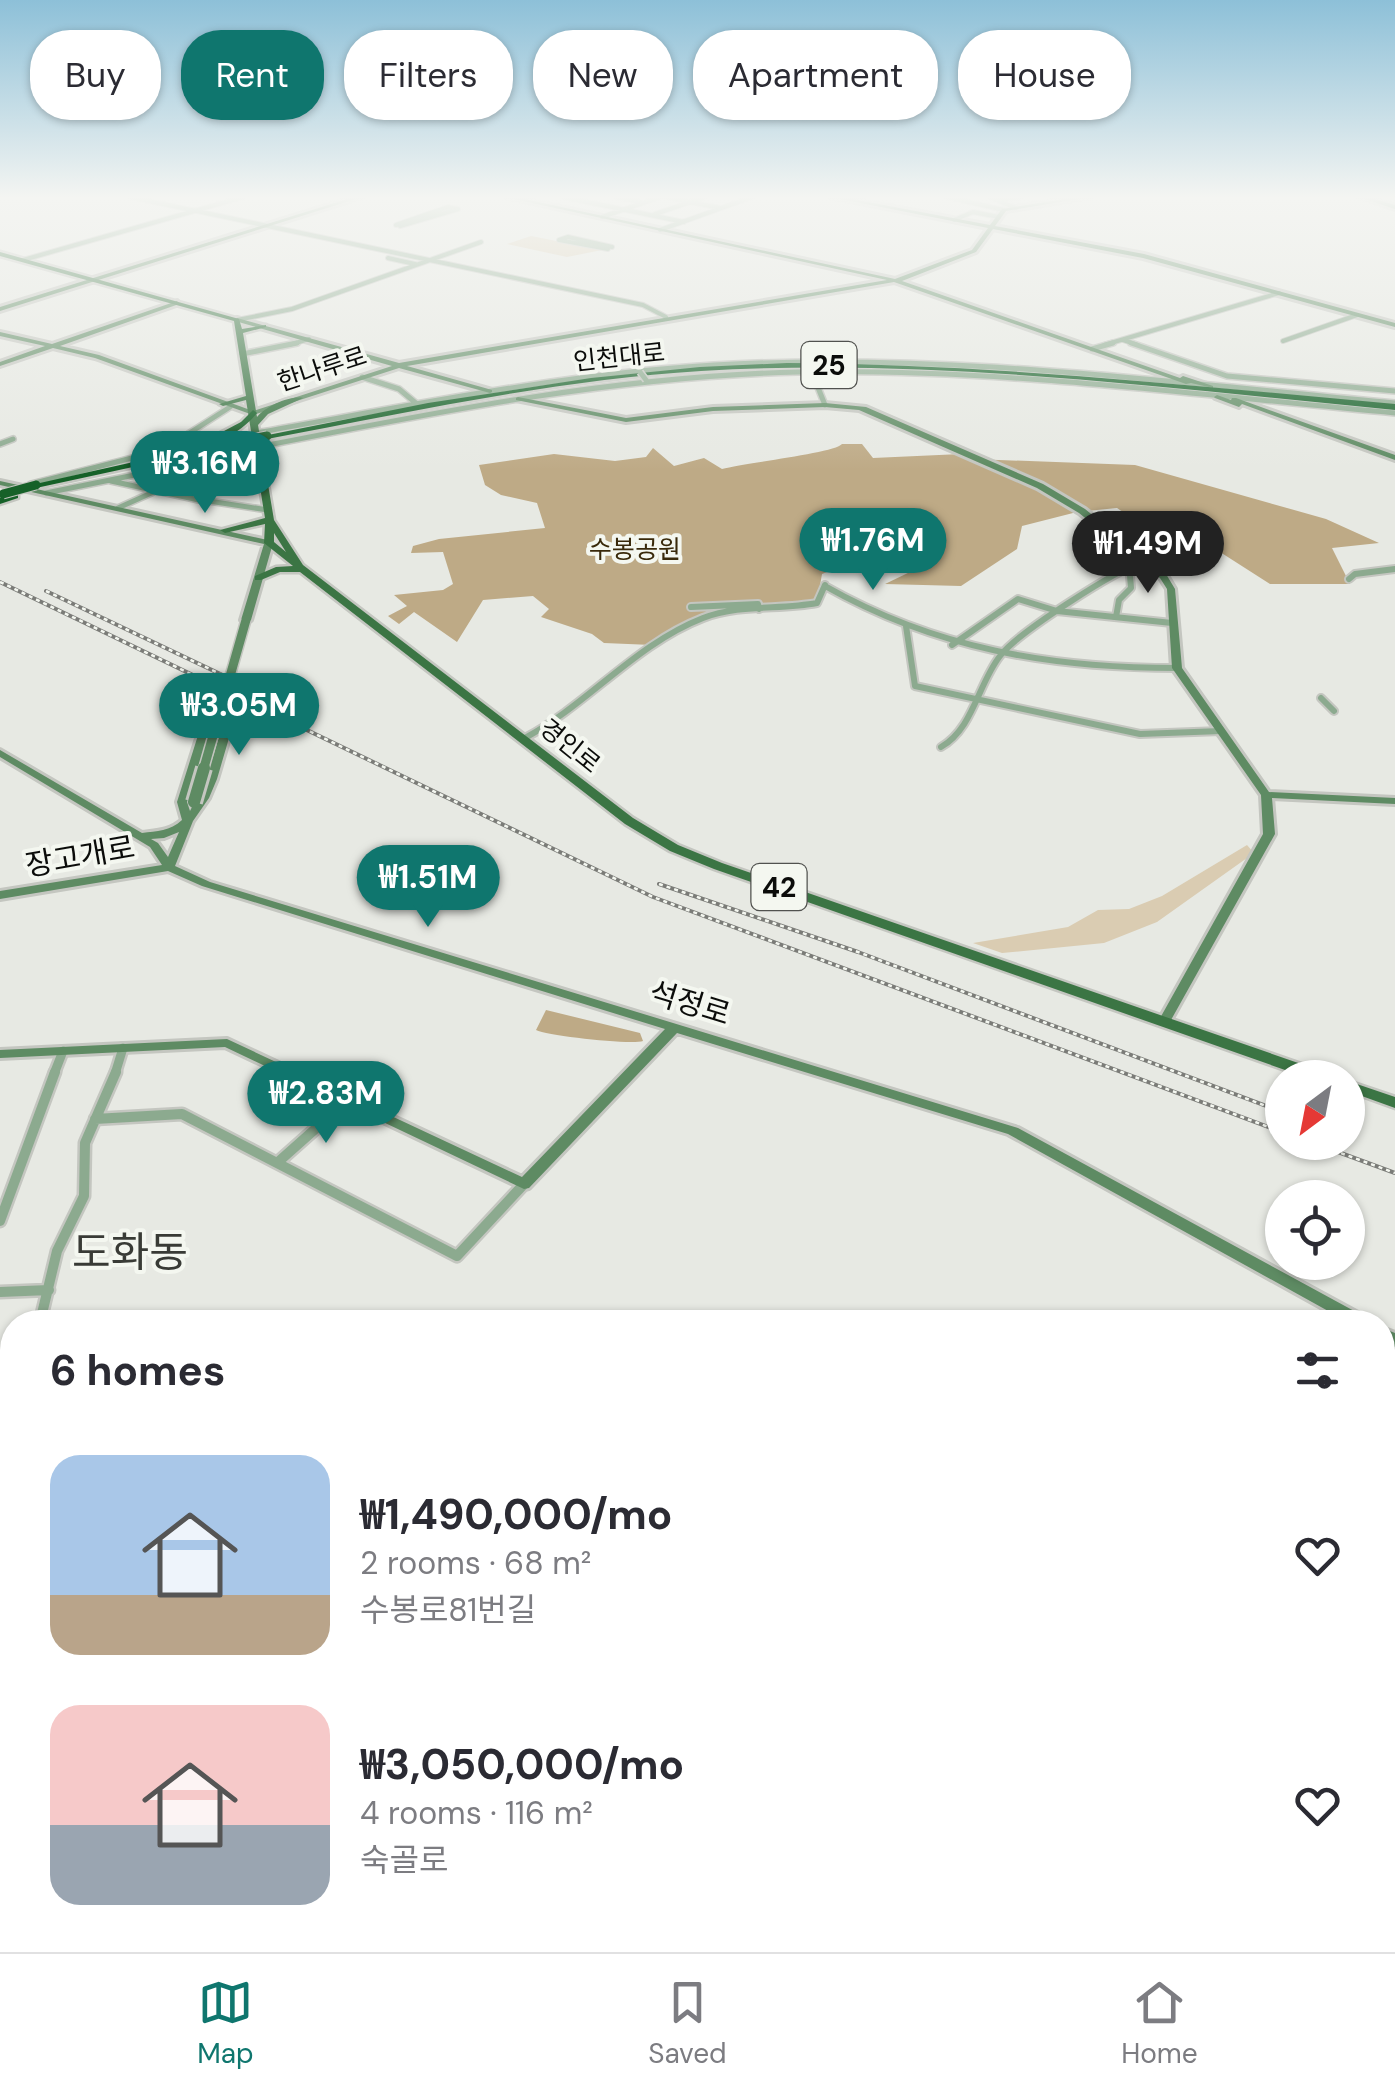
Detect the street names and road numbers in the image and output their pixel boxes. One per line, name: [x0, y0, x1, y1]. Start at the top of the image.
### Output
street label: 인천대로: [572, 336, 666, 378]
street label: 한나루로: [273, 339, 371, 399]
road number: 25: [802, 342, 856, 388]
street label: 경인로: [533, 711, 607, 781]
street label: 장고개로: [22, 827, 138, 885]
road number: 42: [752, 864, 806, 910]
street label: 석정로: [645, 972, 735, 1034]

